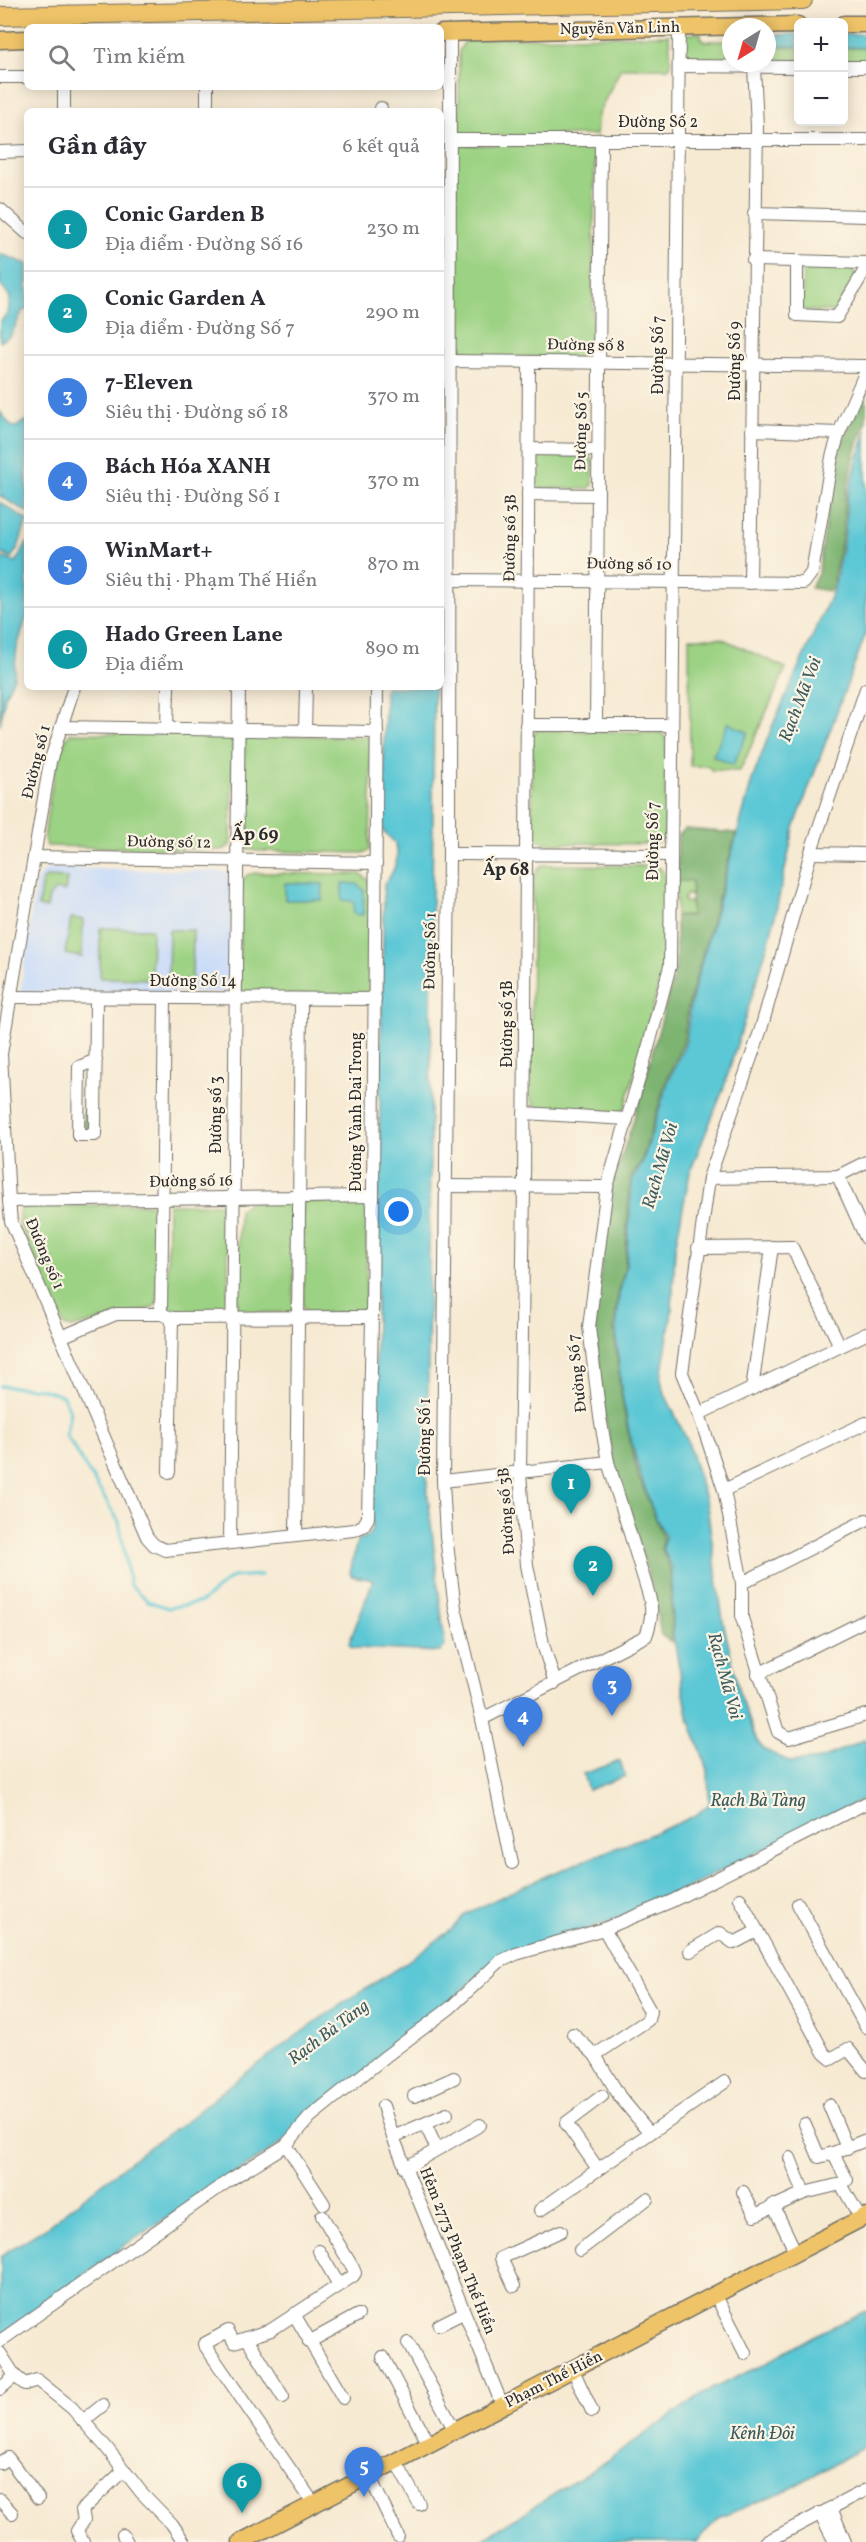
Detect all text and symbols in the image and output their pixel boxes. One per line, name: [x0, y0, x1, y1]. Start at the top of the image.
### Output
street label: Nguyễn Văn Linh: [559, 17, 681, 41]
north arrow: [722, 18, 776, 72]
map controls: [794, 18, 848, 126]
button: +: [794, 18, 848, 72]
search box: [24, 24, 444, 90]
icon: search: [45, 41, 78, 74]
text: Tìm kiếm: [93, 42, 186, 73]
button: −: [794, 72, 848, 126]
street label: Đường Số 2: [618, 112, 698, 134]
text: Gần đây: [48, 129, 147, 165]
text: 6 kết quả: [343, 133, 420, 161]
text: Conic Garden B: [105, 200, 265, 231]
text: 1: [63, 215, 72, 243]
text: 230 m: [366, 215, 420, 243]
text: Địa điểm · Đường Số 16: [105, 231, 303, 259]
text: Conic Garden A: [105, 284, 266, 315]
text: 2: [62, 299, 73, 327]
text: 290 m: [365, 299, 420, 327]
text: Địa điểm · Đường Số 7: [105, 315, 295, 343]
street label: Đường Số 7: [648, 315, 670, 395]
street label: Đường Số 9: [725, 321, 747, 401]
street label: Đường số 8: [547, 334, 625, 358]
text: 7-Eleven: [105, 368, 193, 399]
text: 3: [62, 383, 73, 411]
text: 370 m: [367, 383, 420, 411]
street label: Đường Số 5: [570, 391, 594, 471]
text: Siêu thị · Đường số 18: [105, 399, 289, 427]
text: Bách Hóa XANH: [105, 452, 271, 483]
text: 4: [61, 467, 74, 495]
text: 370 m: [367, 467, 420, 495]
text: Siêu thị · Đường Số 1: [105, 483, 281, 511]
street label: Đường số 3B: [499, 494, 523, 582]
text: WinMart+: [105, 536, 213, 567]
text: 5: [63, 551, 72, 579]
text: 870 m: [367, 551, 420, 579]
street label: Đường số 10: [586, 553, 672, 577]
text: Siêu thị · Phạm Thế Hiển: [105, 567, 318, 595]
text: Hado Green Lane: [105, 620, 283, 651]
text: 6: [62, 635, 73, 663]
text: 890 m: [365, 635, 420, 663]
text: Địa điểm: [105, 651, 184, 679]
water label: Rạch Mã Voi: [773, 654, 829, 746]
street label: Đường số 1: [17, 723, 57, 801]
street label: Đường Số 7: [643, 801, 665, 881]
district label: Ấp 69: [232, 821, 278, 848]
street label: Đường số 12: [127, 831, 211, 855]
district label: Ấp 68: [483, 856, 529, 883]
street label: Đường Số 1: [419, 912, 443, 990]
street label: Đường Số 14: [149, 971, 237, 993]
street label: Đường số 3B: [497, 980, 519, 1068]
street label: Đường Vành Đai Trong: [346, 1032, 368, 1192]
street label: Đường số 3: [206, 1076, 228, 1154]
water label: Rạch Mã Voi: [637, 1119, 685, 1212]
street label: Đường số 16: [149, 1170, 233, 1194]
your location: [384, 1197, 413, 1226]
street label: Đường số 1: [19, 1215, 69, 1293]
street label: Đường Số 7: [563, 1332, 593, 1414]
street label: Đường Số 1: [415, 1398, 437, 1476]
pin: 1: [552, 1464, 590, 1514]
street label: Đường số 3B: [493, 1466, 521, 1556]
pin: 2: [574, 1546, 612, 1596]
water label: Rạch Mã Voi: [700, 1630, 748, 1723]
pin: 3: [592, 1666, 632, 1716]
pin: 4: [504, 1698, 542, 1747]
water label: Rạch Bà Tàng: [710, 1789, 806, 1814]
water label: Rạch Bà Tàng: [283, 1994, 375, 2072]
street label: Hẻm 2773 Phạm Thế Hiển: [413, 2164, 501, 2338]
street label: Phạm Thế Hiển: [501, 2346, 607, 2414]
water label: Kênh Đôi: [729, 2422, 795, 2447]
pin: 5: [344, 2448, 384, 2497]
pin: 6: [222, 2464, 262, 2513]

